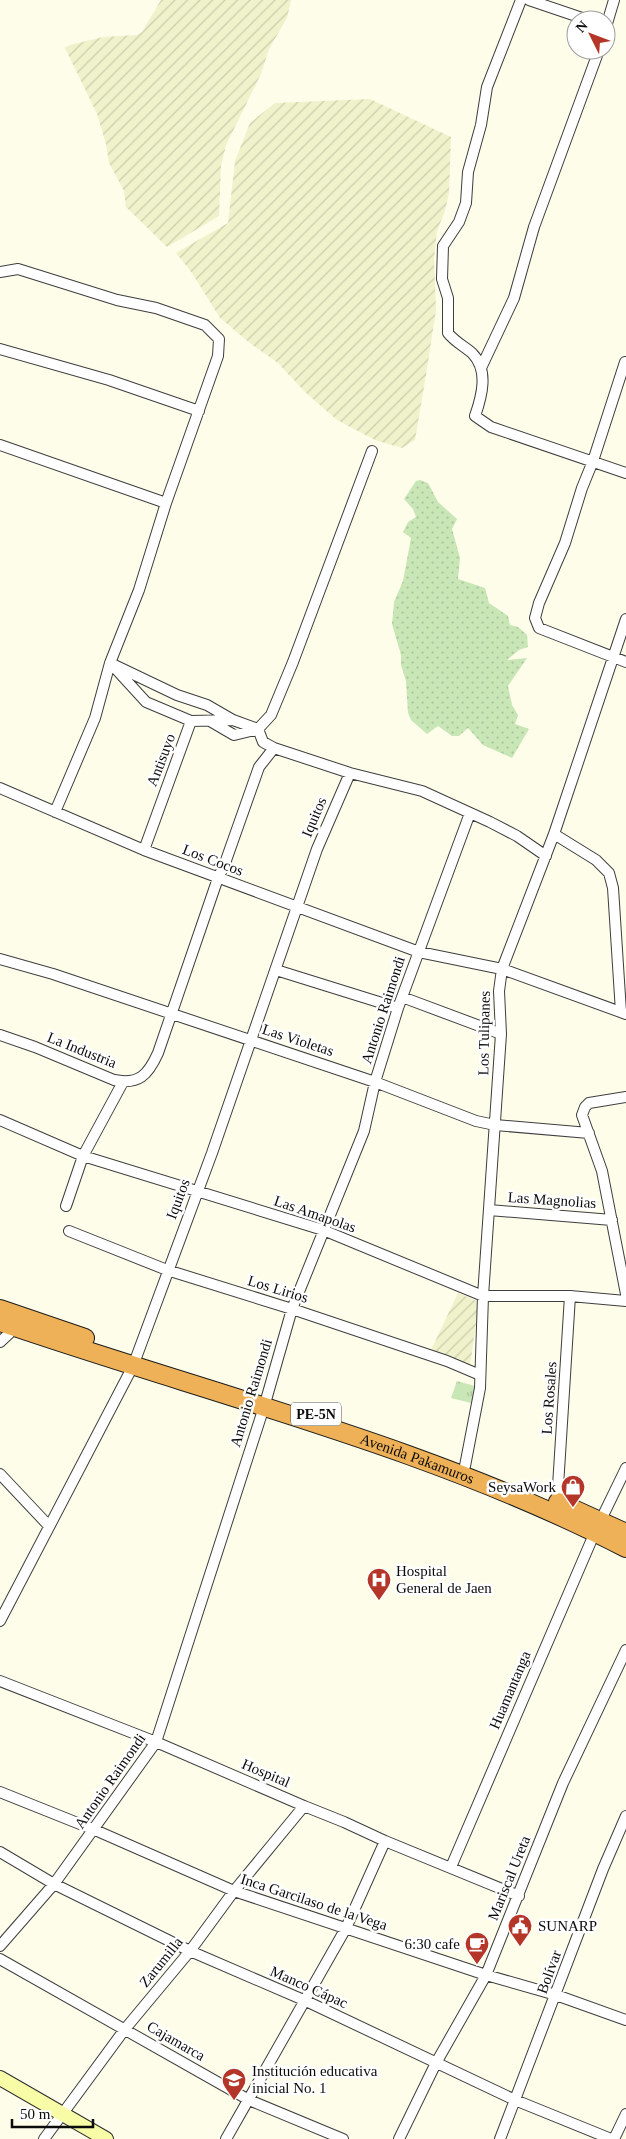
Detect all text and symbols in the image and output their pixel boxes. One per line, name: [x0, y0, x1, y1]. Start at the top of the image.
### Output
north arrow: [566, 10, 616, 60]
text: N: [573, 18, 591, 35]
street label: Antisuyo: [144, 731, 178, 789]
street label: Iquitos: [298, 795, 330, 839]
street label: Los Cocos: [180, 841, 246, 879]
street label: Antonio Raimondi: [358, 954, 408, 1066]
street label: Los Tulipanes: [475, 990, 493, 1075]
street label: Las Violetas: [260, 1021, 336, 1059]
street label: La Industria: [45, 1029, 119, 1071]
street label: Iquitos: [163, 1177, 193, 1221]
street label: Las Magnolias: [507, 1189, 597, 1211]
street label: Las Amapolas: [272, 1193, 358, 1236]
street label: Los Lirios: [246, 1272, 310, 1306]
street label: Antonio Raimondi: [227, 1337, 275, 1449]
street label: Los Rosales: [538, 1361, 560, 1435]
road number: PE-5N: [291, 1402, 341, 1426]
street label: Avenida Pakamuros: [358, 1431, 477, 1487]
shop icon: SeysaWork: [560, 1474, 586, 1508]
place label: SeysaWork: [488, 1479, 556, 1495]
place label: Hospital General de Jaen: [396, 1563, 492, 1596]
hospital icon: Hospital General de Jaen: [366, 1567, 392, 1601]
street label: Huamantanga: [486, 1648, 534, 1731]
street label: Antonio Raimondi: [71, 1731, 149, 1831]
street label: Hospital: [239, 1756, 293, 1790]
street label: Mariscal Ureta: [485, 1833, 533, 1923]
street label: Inca Garcilaso de la Vega: [239, 1871, 390, 1933]
public building icon: SUNARP: [507, 1913, 533, 1947]
place label: SUNARP: [538, 1918, 597, 1934]
cafe icon: 6:30 cafe: [464, 1931, 490, 1965]
street label: Zarumilla: [136, 1934, 186, 1990]
place label: 6:30 cafe: [405, 1936, 460, 1952]
street label: Bolívar: [534, 1948, 564, 1996]
street label: Manco Cápac: [268, 1963, 350, 2011]
street label: Cajamarca: [144, 2018, 208, 2064]
place label: Institución educativa inicial No. 1: [252, 2063, 378, 2096]
school or university icon: Institución educativa inicial No. 1: [221, 2067, 247, 2101]
scale bar: [12, 2096, 94, 2128]
text: 50 m: [20, 2106, 51, 2122]

